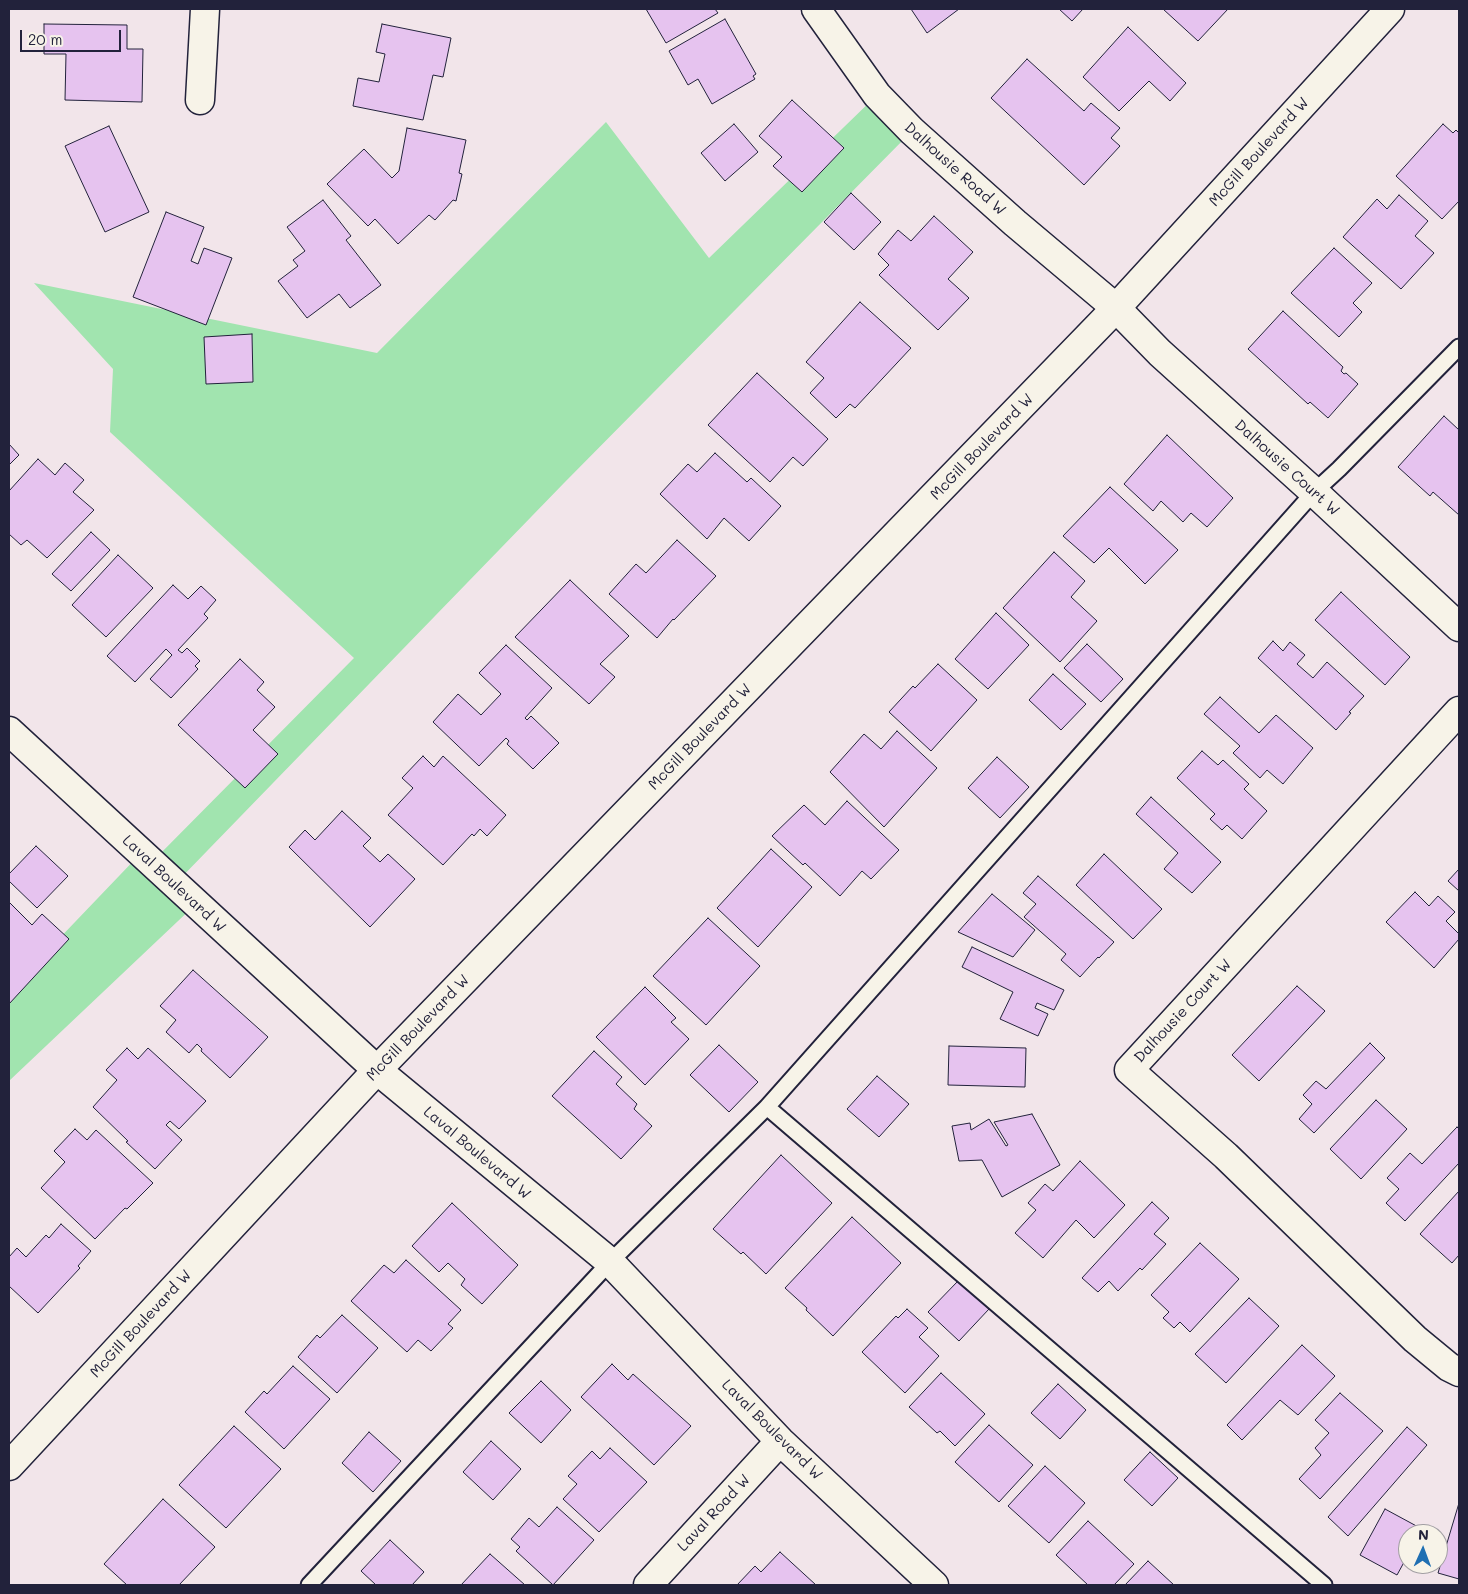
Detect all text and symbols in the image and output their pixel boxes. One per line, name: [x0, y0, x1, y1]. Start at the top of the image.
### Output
scale bar: [22, 20, 124, 52]
text: 20 m: [28, 29, 62, 49]
street label: McGill Boulevard W: [1205, 94, 1313, 210]
street label: Dalhousie Road W: [901, 119, 1009, 219]
street label: McGill Boulevard W: [927, 390, 1037, 504]
street label: Dalhousie Court W: [1231, 416, 1343, 520]
street label: McGill Boulevard W: [645, 680, 755, 794]
street label: Laval Boulevard W: [119, 831, 229, 937]
street label: Dalhousie Court W: [1130, 956, 1236, 1066]
street label: McGill Boulevard W: [363, 971, 473, 1085]
street label: Laval Boulevard W: [420, 1103, 534, 1203]
street label: McGill Boulevard W: [86, 1266, 196, 1382]
street label: Laval Boulevard W: [718, 1376, 826, 1484]
street label: Laval Road W: [674, 1471, 754, 1555]
north arrow: [1398, 1524, 1448, 1574]
text: N: [1418, 1525, 1429, 1544]

